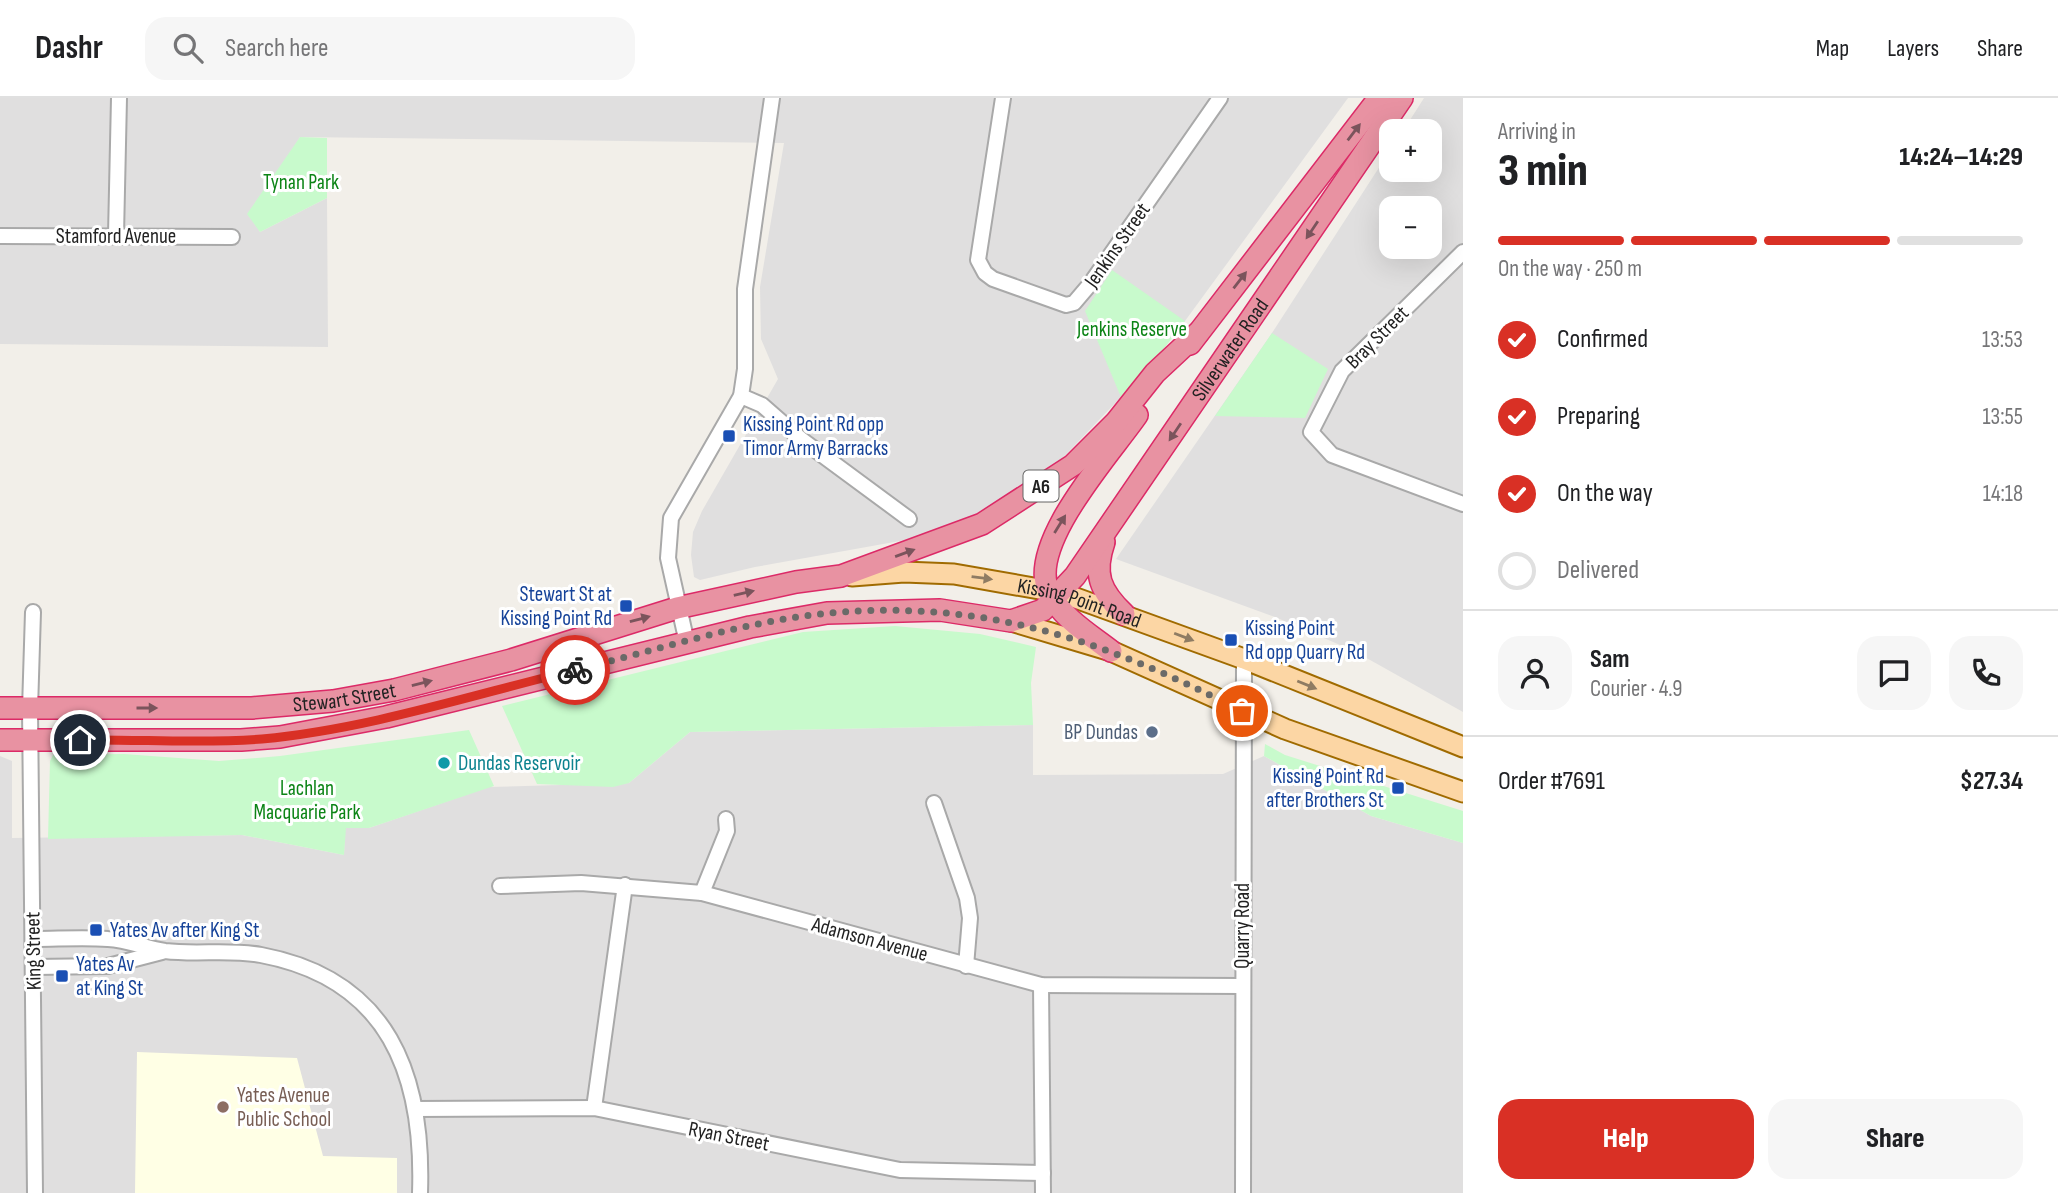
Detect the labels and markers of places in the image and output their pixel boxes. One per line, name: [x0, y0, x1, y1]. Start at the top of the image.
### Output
place label: Kissing Point Rd opp Timor Army Barracks: [743, 412, 888, 461]
marker: Kissing Point Rd opp Timor Army Barracks: [721, 428, 737, 444]
place label: Stewart St at Kissing Point Rd: [501, 582, 612, 631]
marker: Stewart St at Kissing Point Rd: [618, 598, 634, 614]
place label: Kissing Point Rd opp Quarry Rd: [1245, 616, 1365, 665]
marker: Kissing Point Rd opp Quarry Rd: [1223, 632, 1239, 648]
pin: [1212, 681, 1272, 741]
pin: [50, 710, 110, 770]
place label: BP Dundas: [1064, 720, 1138, 745]
marker: BP Dundas: [1144, 724, 1160, 740]
place label: Dundas Reservoir: [458, 751, 581, 776]
marker: Dundas Reservoir: [436, 755, 452, 771]
place label: Kissing Point Rd after Brothers St: [1266, 764, 1384, 813]
marker: Kissing Point Rd after Brothers St: [1390, 780, 1406, 796]
place label: Yates Av after King St: [110, 918, 259, 943]
marker: Yates Av after King St: [88, 922, 104, 938]
place label: Yates Av at King St: [76, 952, 143, 1001]
marker: Yates Av at King St: [54, 968, 70, 984]
place label: Yates Avenue Public School: [237, 1083, 331, 1132]
marker: Yates Avenue Public School: [215, 1099, 231, 1115]

